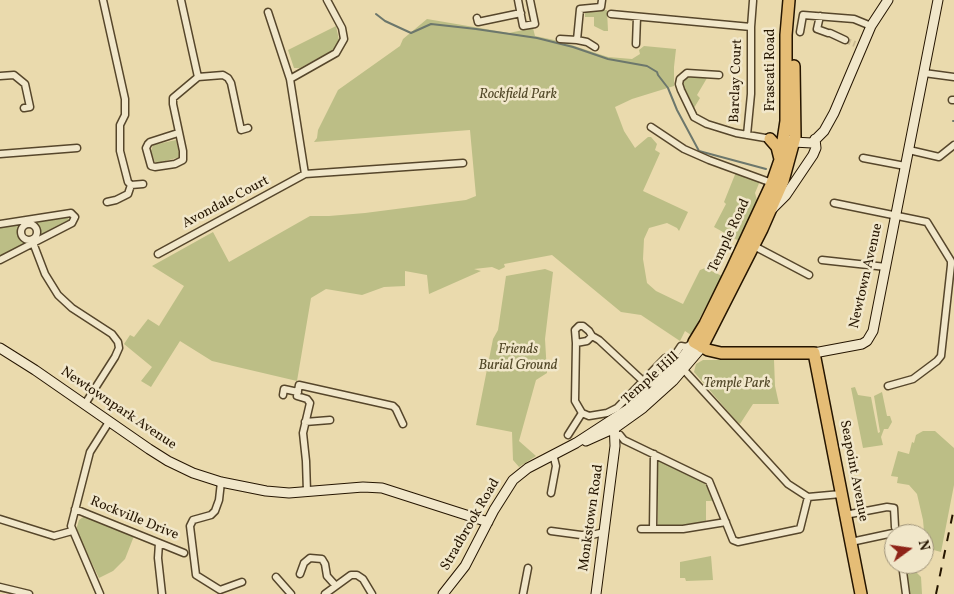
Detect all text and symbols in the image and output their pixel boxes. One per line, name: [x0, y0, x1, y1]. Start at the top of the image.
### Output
street label: Frascati Road: [763, 29, 779, 111]
street label: Barclay Court: [727, 39, 747, 123]
park label: Rockfield Park: [479, 87, 557, 103]
street label: Avondale Court: [180, 173, 272, 233]
street label: Temple Road: [706, 196, 754, 276]
street label: Newtown Avenue: [847, 222, 887, 330]
park label: Friends Burial Ground: [479, 342, 557, 374]
street label: Temple Hill: [619, 349, 683, 409]
street label: Newtownpark Avenue: [57, 364, 179, 454]
park label: Temple Park: [704, 376, 770, 392]
street label: Seapoint Avenue: [835, 419, 871, 523]
street label: Monkstown Road: [576, 463, 608, 573]
street label: Stradbrook Road: [438, 476, 504, 574]
street label: Rockville Drive: [87, 494, 181, 544]
north arrow: [884, 524, 934, 574]
text: N: [913, 538, 934, 553]

